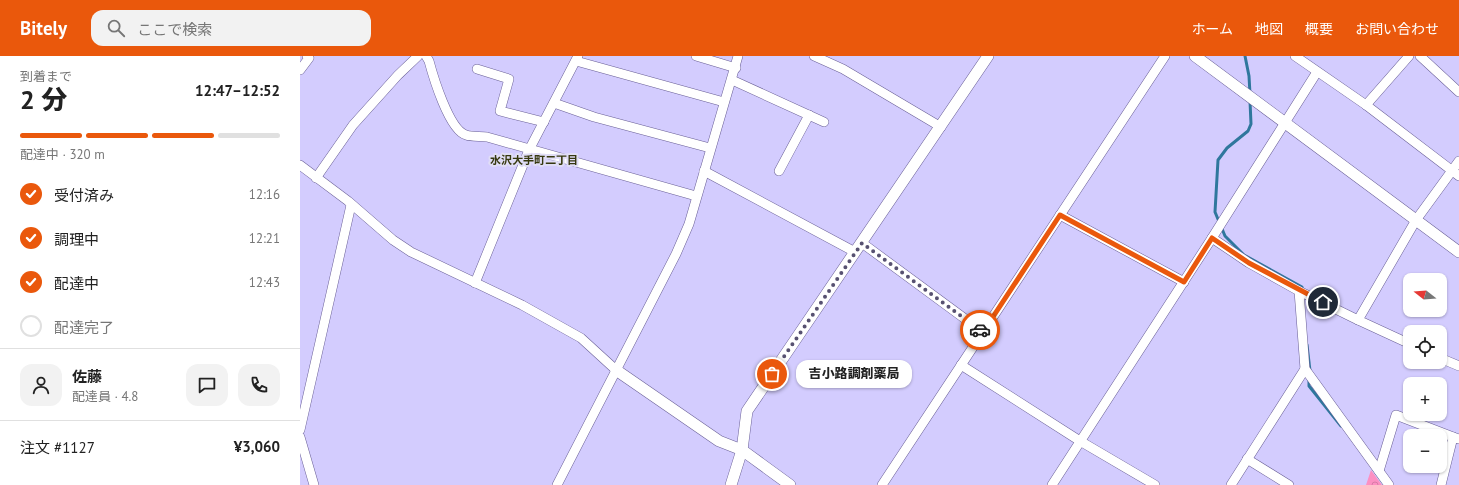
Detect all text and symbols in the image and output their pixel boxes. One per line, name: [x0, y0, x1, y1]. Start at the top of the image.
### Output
search box: [91, 10, 371, 46]
text: Bitely: [20, 16, 67, 40]
icon: search: [105, 17, 127, 39]
text: ここで検索: [137, 20, 212, 39]
text: ホーム: [1191, 20, 1233, 38]
text: 地図: [1255, 20, 1283, 38]
text: 概要: [1305, 20, 1333, 38]
text: お問い合わせ: [1355, 20, 1439, 38]
text: 到着まで: [20, 68, 72, 85]
text: 12:47–12:52: [195, 81, 280, 100]
text: 2 分: [20, 83, 67, 116]
text: 配達中 · 320 m: [20, 146, 105, 163]
district label: 水沢大手町二丁目: [490, 153, 578, 167]
icon: check: [20, 183, 42, 205]
text: 受付済み: [54, 186, 114, 205]
text: 12:16: [249, 186, 280, 203]
icon: check: [20, 227, 42, 249]
text: 調理中: [54, 230, 99, 249]
text: 12:21: [249, 230, 280, 247]
icon: check: [20, 271, 42, 293]
north arrow: [1403, 273, 1447, 317]
map controls: [1403, 273, 1447, 473]
text: 配達中: [54, 274, 99, 293]
text: 12:43: [249, 274, 280, 291]
pin: [1306, 285, 1340, 319]
icon: home: [1312, 291, 1334, 313]
courier: [960, 310, 1000, 350]
text: 配達完了: [54, 318, 114, 337]
icon: car: [969, 319, 991, 341]
button: locate: [1403, 325, 1447, 369]
pin: [755, 357, 789, 391]
callout: 吉小路調剤薬局: [796, 360, 912, 388]
icon: bag: [761, 363, 783, 385]
button: person: [20, 364, 62, 406]
button: chat: [186, 364, 228, 406]
button: phone: [238, 364, 280, 406]
text: 吉小路調剤薬局: [808, 365, 900, 382]
text: 佐藤: [72, 367, 102, 386]
button: +: [1403, 377, 1447, 421]
text: 配達員 · 4.8: [72, 388, 138, 405]
button: −: [1403, 429, 1447, 473]
text: ¥3,060: [234, 437, 280, 456]
text: 注文 #1127: [20, 438, 95, 457]

